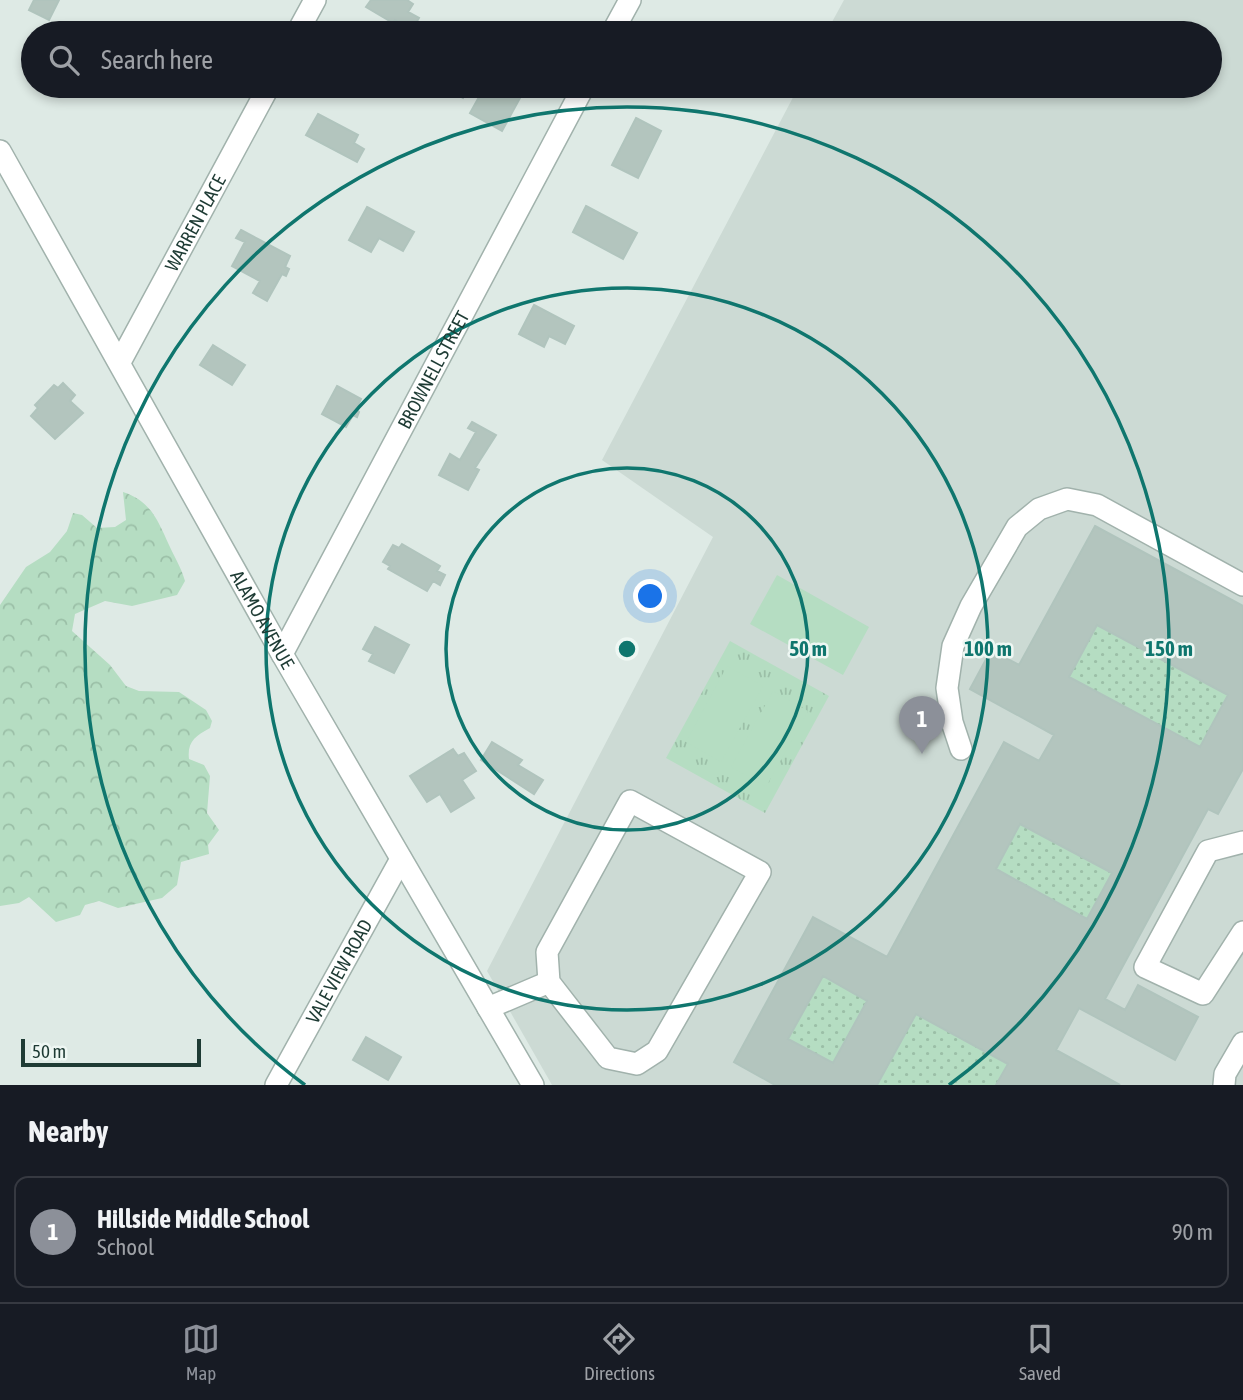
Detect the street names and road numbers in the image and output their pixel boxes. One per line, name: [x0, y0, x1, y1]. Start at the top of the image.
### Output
street label: WARREN PLACE: [160, 171, 230, 275]
street label: BROWNELL STREET: [393, 307, 474, 432]
street label: ALAMO AVENUE: [226, 566, 299, 673]
street label: VALE VIEW ROAD: [301, 915, 376, 1027]

